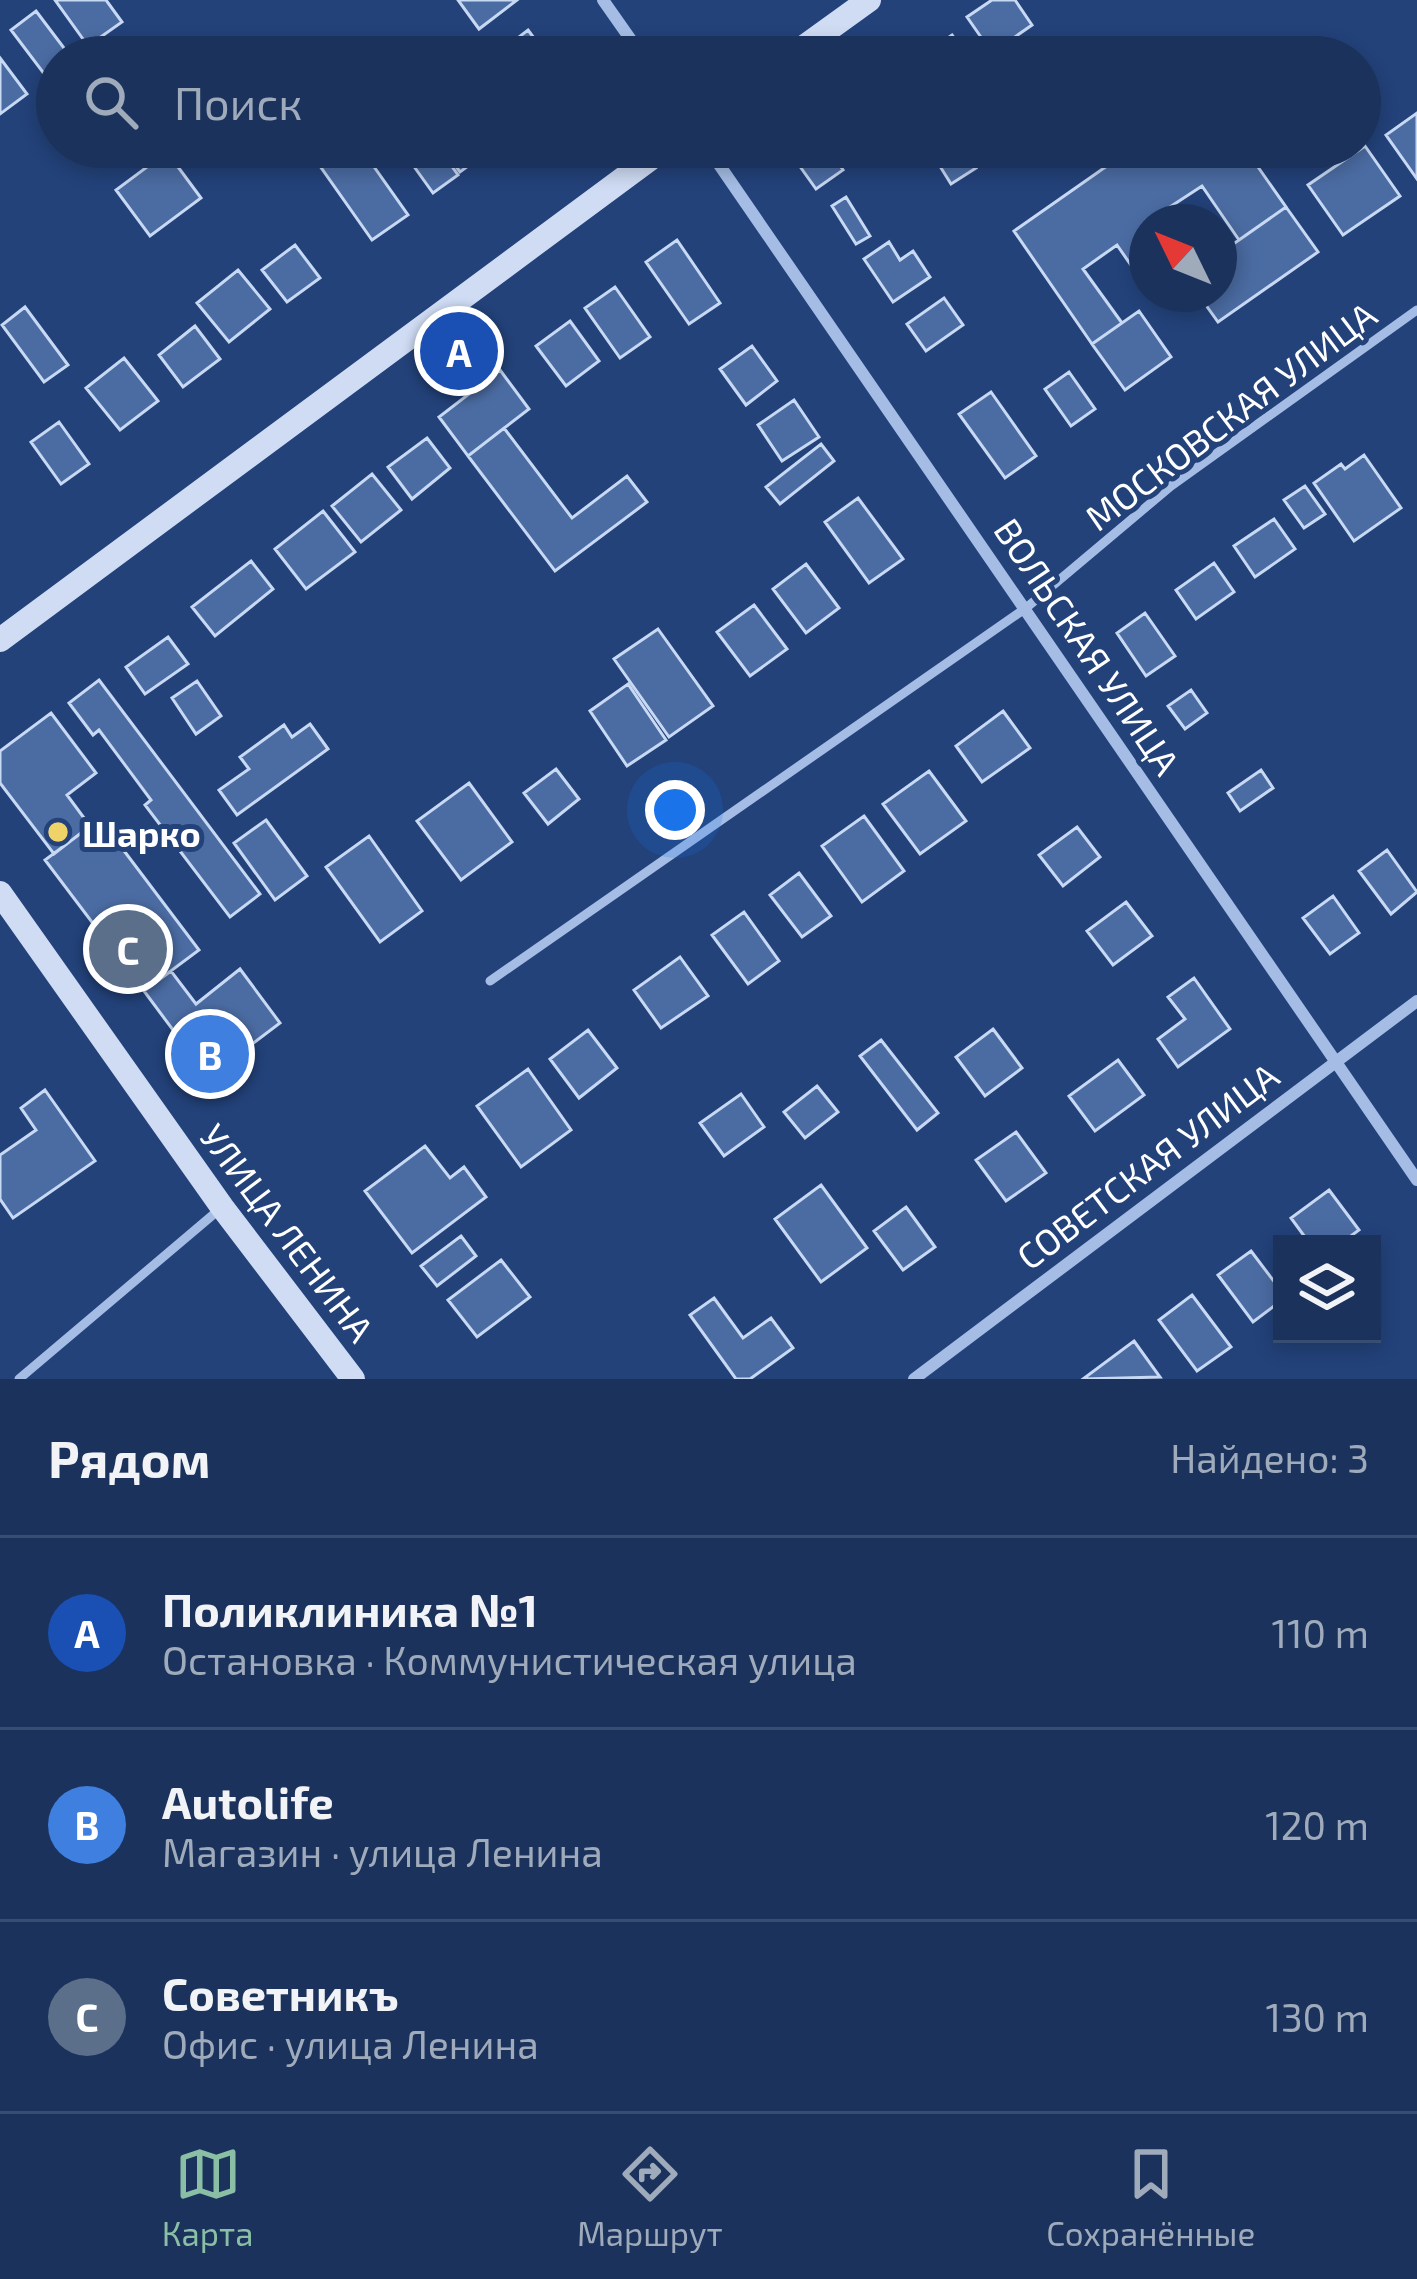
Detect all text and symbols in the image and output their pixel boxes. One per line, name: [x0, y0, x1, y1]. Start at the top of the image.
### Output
search box: [36, 36, 1381, 168]
icon: search: [78, 69, 144, 135]
text: Поиск: [174, 75, 302, 129]
north arrow: [1129, 204, 1237, 312]
street label: МОСКОВСКАЯ УЛИЦА: [1076, 291, 1384, 538]
pin: A: [420, 306, 498, 396]
street label: ВОЛЬСКАЯ УЛИЦА: [986, 510, 1190, 783]
your location: [645, 780, 705, 840]
place label: Шарко: [82, 811, 201, 854]
marker: Шарко: [45, 819, 71, 845]
pin: C: [89, 904, 167, 994]
pin: B: [171, 1009, 249, 1099]
street label: СОВЕТСКАЯ УЛИЦА: [1008, 1052, 1287, 1277]
street label: УЛИЦА ЛЕНИНА: [192, 1115, 384, 1350]
map controls: [1273, 1235, 1381, 1343]
button: layers: [1273, 1235, 1381, 1343]
text: Рядом: [48, 1427, 211, 1488]
text: Найдено: 3: [1170, 1434, 1369, 1481]
text: Поликлиника №1: [162, 1582, 538, 1636]
text: A: [74, 1609, 100, 1656]
text: 110 m: [1272, 1609, 1369, 1656]
text: Остановка · Коммунистическая улица: [162, 1636, 857, 1683]
text: Autolife: [162, 1774, 334, 1828]
text: B: [75, 1801, 99, 1848]
text: 120 m: [1265, 1801, 1369, 1848]
text: Магазин · улица Ленина: [162, 1828, 603, 1875]
text: Советникъ: [162, 1966, 399, 2020]
text: C: [76, 1993, 98, 2040]
text: 130 m: [1265, 1993, 1369, 2040]
text: Офис · улица Ленина: [162, 2020, 539, 2067]
tab: Карта: [162, 2141, 253, 2253]
tab: Маршрут: [577, 2141, 723, 2253]
tab: Сохранённые: [1046, 2141, 1255, 2253]

